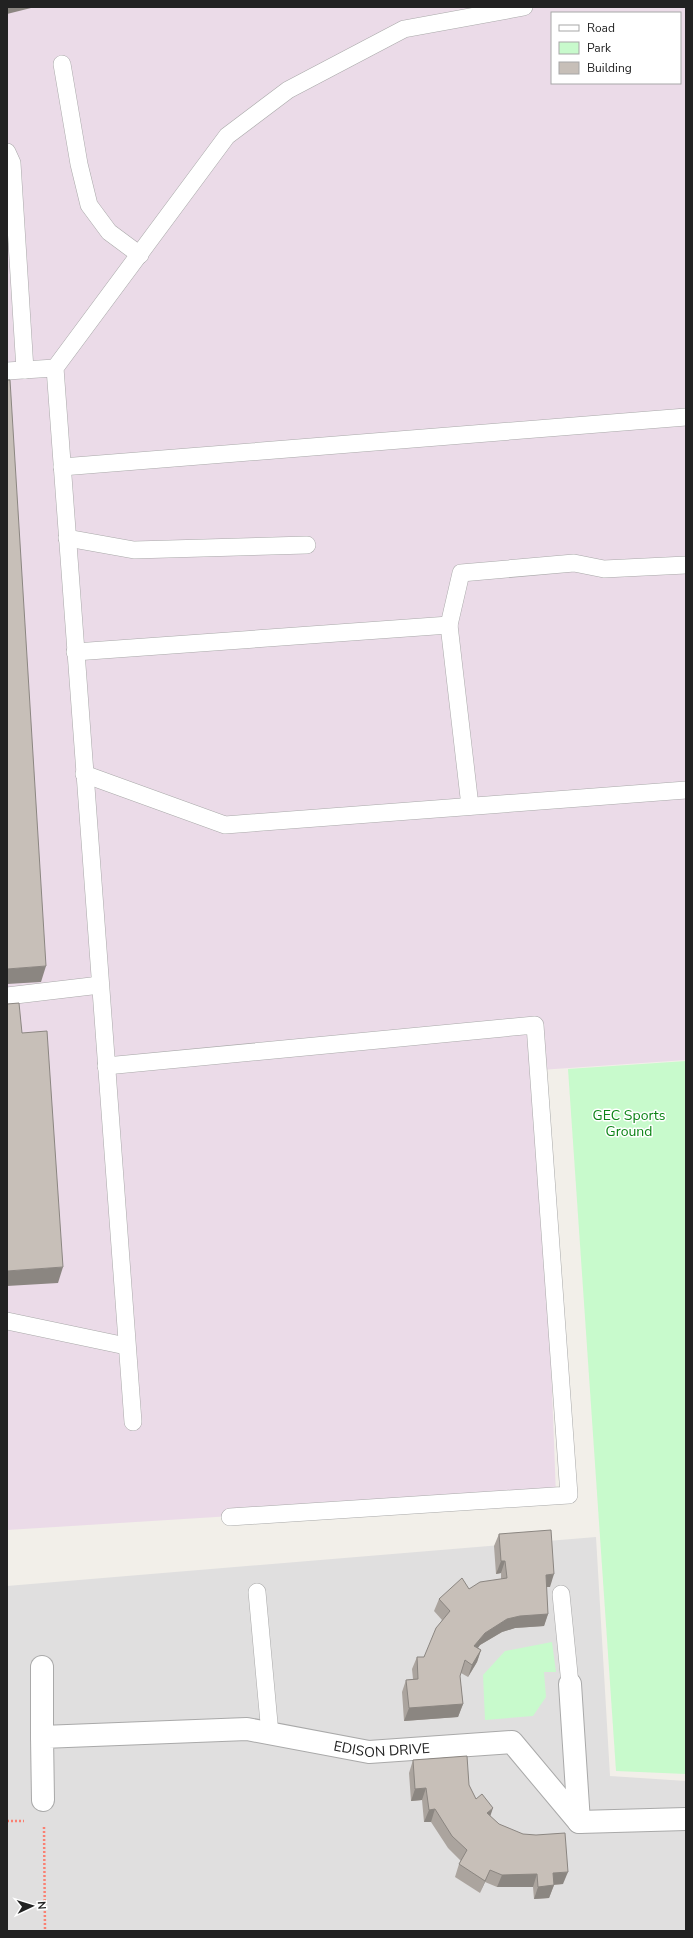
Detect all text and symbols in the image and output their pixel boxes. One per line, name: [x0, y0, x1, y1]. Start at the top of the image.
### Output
legend: [551, 12, 681, 84]
text: Road: [587, 20, 615, 36]
text: Park: [587, 40, 612, 56]
text: Building: [587, 60, 632, 76]
park label: GEC Sports Ground: [593, 1106, 666, 1141]
street label: EDISON DRIVE: [332, 1736, 431, 1762]
north arrow: [12, 1886, 52, 1926]
text: N: [34, 1901, 49, 1910]

